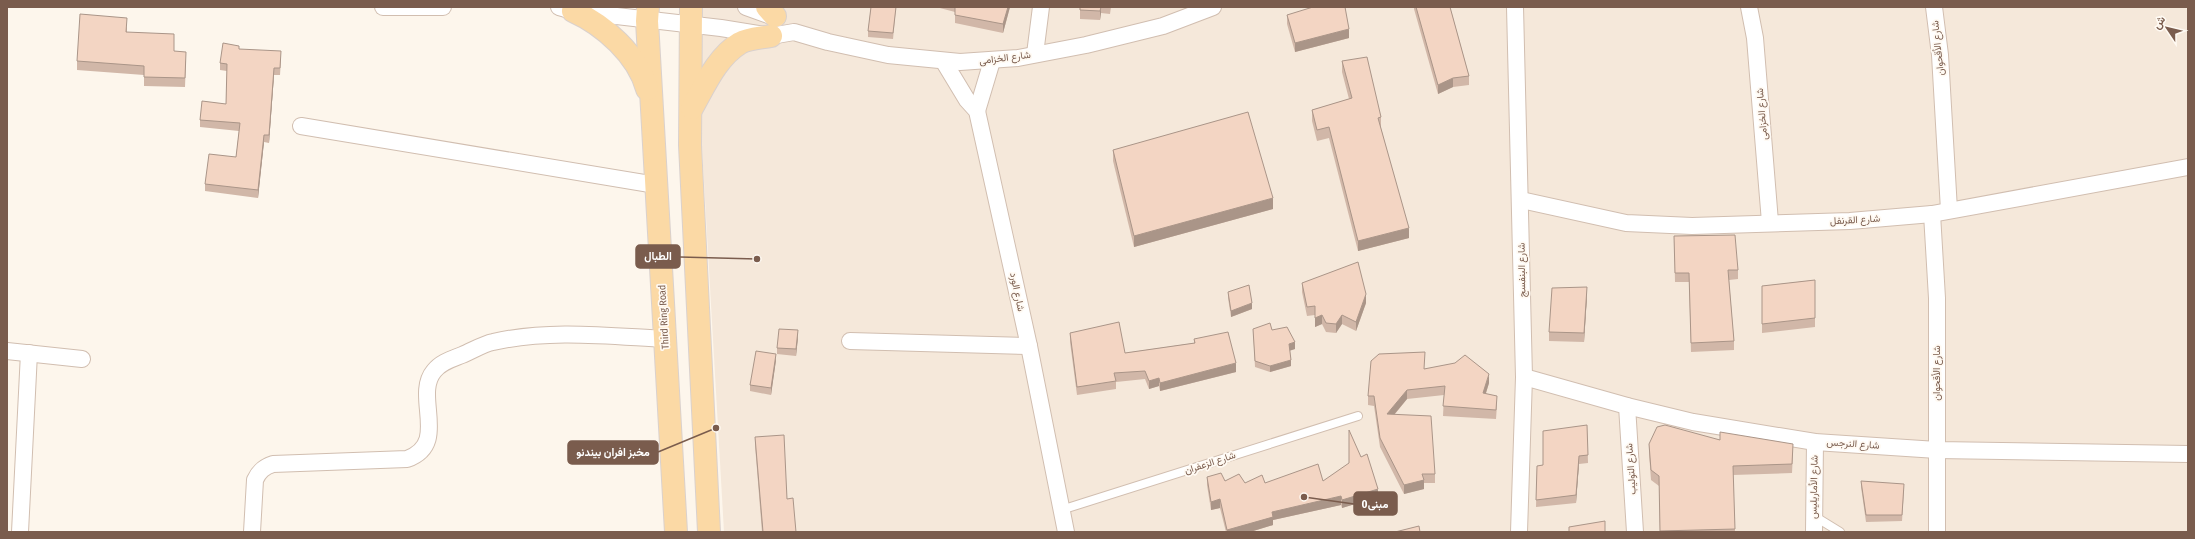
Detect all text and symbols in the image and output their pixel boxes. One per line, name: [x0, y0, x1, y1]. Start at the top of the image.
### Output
north arrow: [2147, 8, 2187, 48]
text: ش: [2150, 13, 2168, 32]
street label: شارع الأقحوان: [1929, 20, 1947, 76]
street label: شارع الخزامى: [978, 49, 1032, 67]
street label: شارع الخزامى: [1754, 87, 1770, 140]
street label: شارع القرنفل: [1830, 213, 1881, 227]
street label: شارع البنفسج: [1516, 242, 1528, 297]
callout: الطبال: [636, 245, 680, 268]
text: الطبال: [644, 250, 672, 263]
street label: شارع الورد: [1007, 271, 1027, 313]
street label: Third Ring Road: [656, 285, 672, 349]
street label: شارع الأقحوان: [1931, 345, 1943, 401]
street label: شارع النرجس: [1826, 436, 1880, 452]
callout: مخبز افران بيندنو: [568, 441, 658, 464]
street label: شارع التوليب: [1623, 443, 1639, 495]
text: مخبز افران بيندنو: [576, 446, 650, 459]
street label: شارع الزعفران: [1183, 449, 1237, 477]
street label: شارع الأماريليس: [1807, 455, 1821, 519]
callout: مبنى0: [1354, 492, 1397, 515]
text: مبنى0: [1362, 498, 1388, 511]

